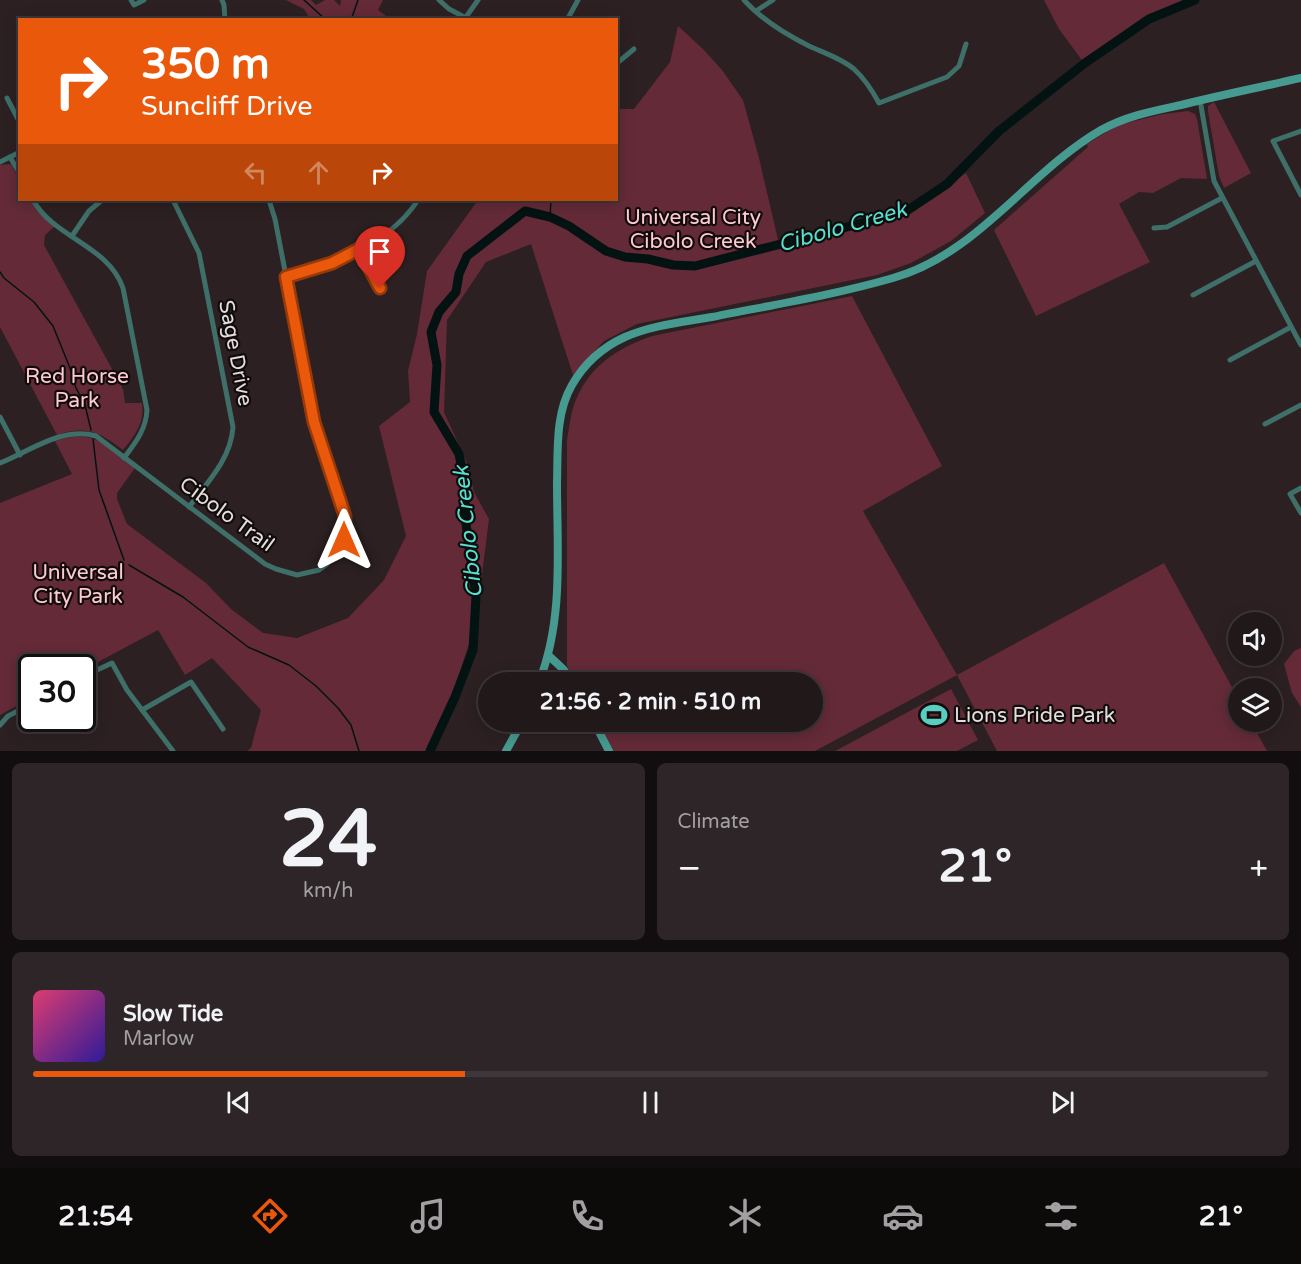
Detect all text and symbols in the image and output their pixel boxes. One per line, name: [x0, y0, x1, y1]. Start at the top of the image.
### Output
text: 350 m: [141, 39, 270, 90]
icon: right: [42, 42, 120, 120]
text: Suncliff Drive: [141, 90, 313, 123]
icon: left: [239, 156, 272, 189]
icon: ahead: [302, 156, 335, 189]
icon: right: [365, 156, 398, 189]
water label: Cibolo Creek: [775, 196, 912, 258]
park label: Universal City Cibolo Creek: [625, 205, 761, 254]
pin: [354, 226, 405, 288]
icon: arrive: [363, 235, 396, 268]
street label: Sage Drive: [213, 298, 258, 408]
park label: Red Horse Park: [25, 364, 129, 413]
water label: Cibolo Creek: [448, 463, 488, 599]
street label: Cibolo Trail: [174, 472, 279, 557]
position arrow: [312, 508, 376, 572]
park label: Universal City Park: [32, 560, 124, 609]
map controls: [1228, 612, 1282, 732]
button: sound: [1228, 612, 1282, 666]
speed limit sign: 30: [18, 654, 96, 732]
button: layers: [1228, 678, 1282, 732]
text: 21:56 · 2 min · 510 m: [540, 689, 761, 715]
sports icon: Lions Pride Park: [919, 700, 949, 730]
place label: Lions Pride Park: [954, 703, 1115, 728]
text: 24: [279, 793, 377, 887]
text: Climate: [678, 810, 750, 834]
text: 21°: [938, 840, 1012, 894]
text: −: [678, 849, 701, 888]
text: +: [1249, 849, 1268, 888]
text: km/h: [303, 879, 353, 903]
text: Slow Tide: [123, 1001, 223, 1027]
text: Marlow: [123, 1027, 194, 1051]
icon: previous: [222, 1086, 255, 1119]
icon: pause: [634, 1086, 667, 1119]
icon: next: [1046, 1086, 1079, 1119]
icon: directions: [249, 1195, 291, 1237]
icon: music: [407, 1195, 449, 1237]
icon: phone: [566, 1195, 608, 1237]
icon: climate: [724, 1195, 766, 1237]
icon: car: [882, 1195, 924, 1237]
icon: filters: [1040, 1195, 1082, 1237]
text: 21:54: [58, 1200, 133, 1233]
text: 21°: [1199, 1200, 1243, 1233]

